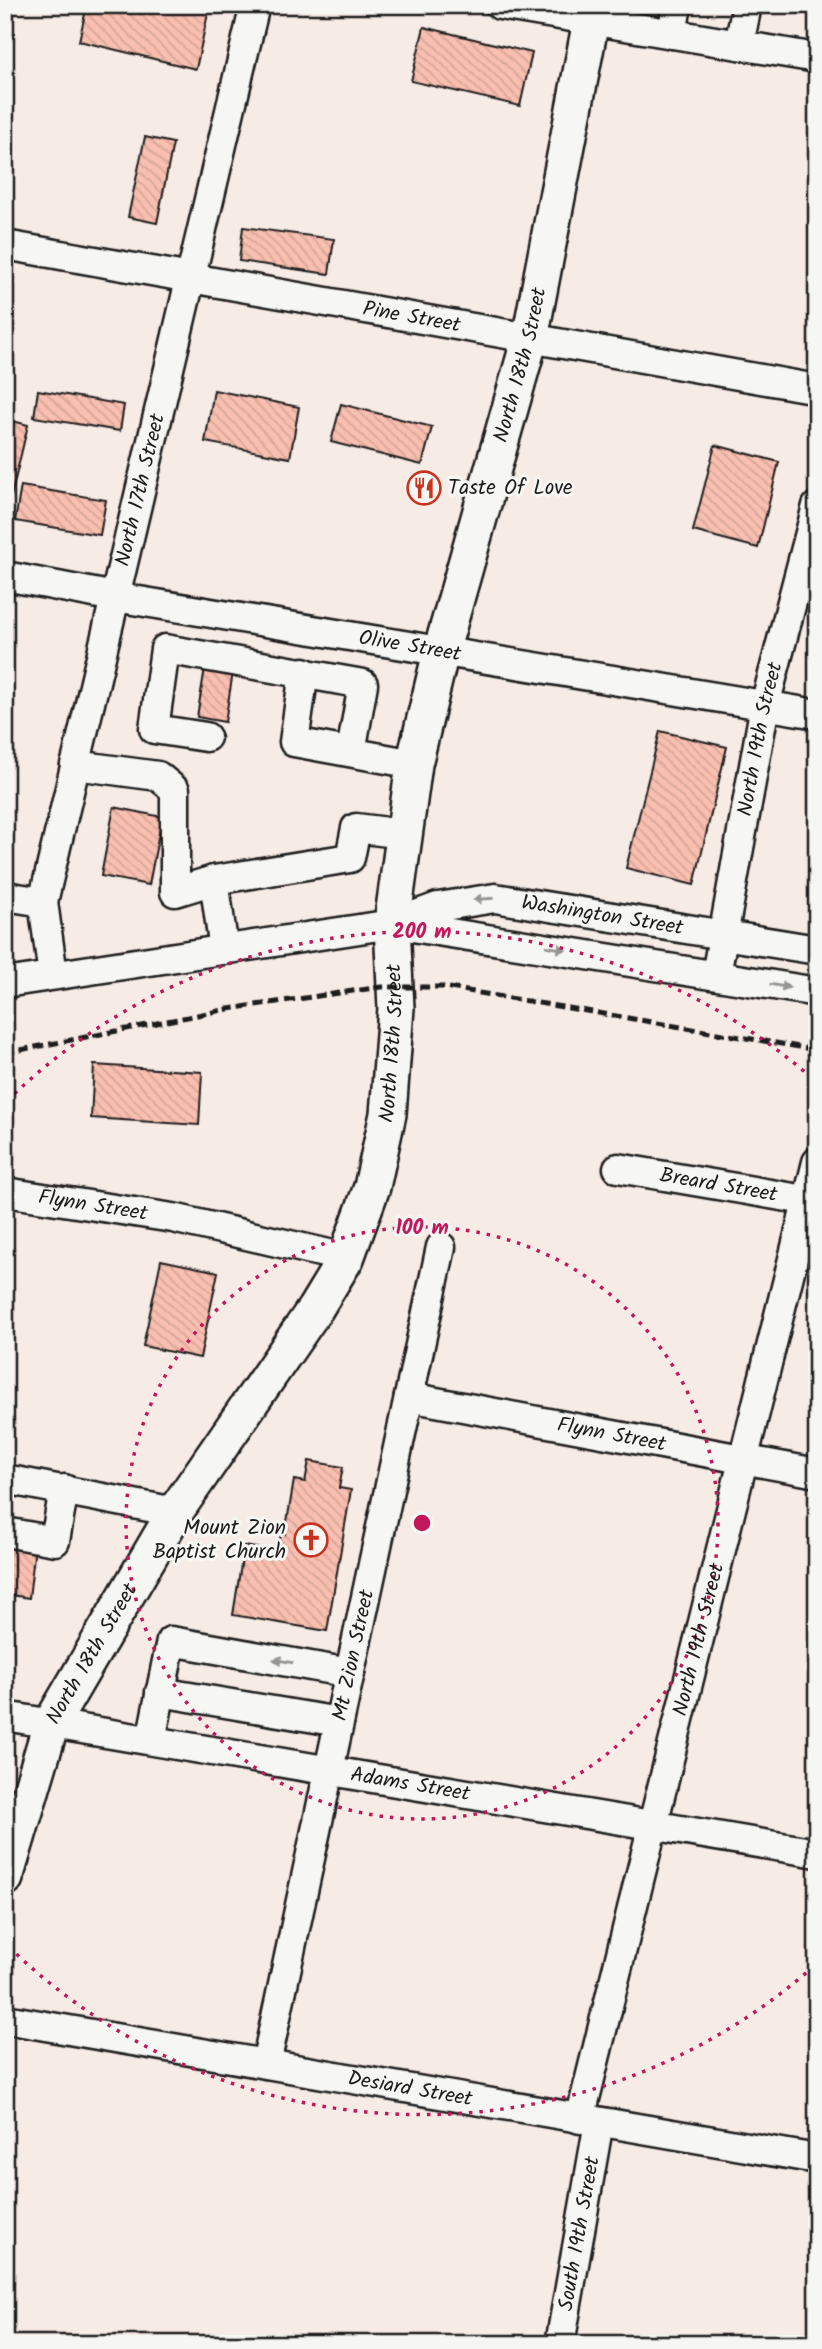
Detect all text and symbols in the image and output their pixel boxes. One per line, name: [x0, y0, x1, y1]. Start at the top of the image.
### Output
street label: North 18th Street: [485, 284, 556, 446]
street label: Pine Street: [360, 292, 464, 342]
street label: North 17th Street: [106, 410, 175, 570]
restaurant icon: Taste Of Love: [405, 469, 443, 507]
place label: Taste Of Love: [448, 472, 573, 505]
street label: Olive Street: [356, 621, 464, 671]
street label: North 19th Street: [729, 658, 792, 819]
street label: Washington Street: [519, 886, 686, 945]
one-way arrow: [472, 894, 494, 905]
text: 200 m: [392, 916, 452, 949]
one-way arrow: [545, 943, 567, 954]
street label: North 18th Street: [370, 962, 413, 1126]
one-way arrow: [769, 981, 791, 992]
street label: Breard Street: [657, 1159, 781, 1212]
street label: Flynn Street: [36, 1181, 151, 1230]
text: 100 m: [395, 1212, 449, 1245]
street label: Flynn Street: [554, 1408, 670, 1461]
centre of rings: [410, 1511, 434, 1535]
place label: Mount Zion Baptist Church: [153, 1512, 286, 1569]
church icon: Mount Zion Baptist Church: [292, 1521, 330, 1559]
street label: North 19th Street: [664, 1559, 734, 1719]
street label: North 18th Street: [38, 1576, 147, 1731]
street label: Mt Zion Street: [323, 1586, 384, 1724]
one-way arrow: [272, 1655, 294, 1666]
street label: Adams Street: [348, 1758, 473, 1811]
street label: Desiard Street: [345, 2062, 476, 2116]
street label: South 19th Street: [550, 2153, 609, 2314]

